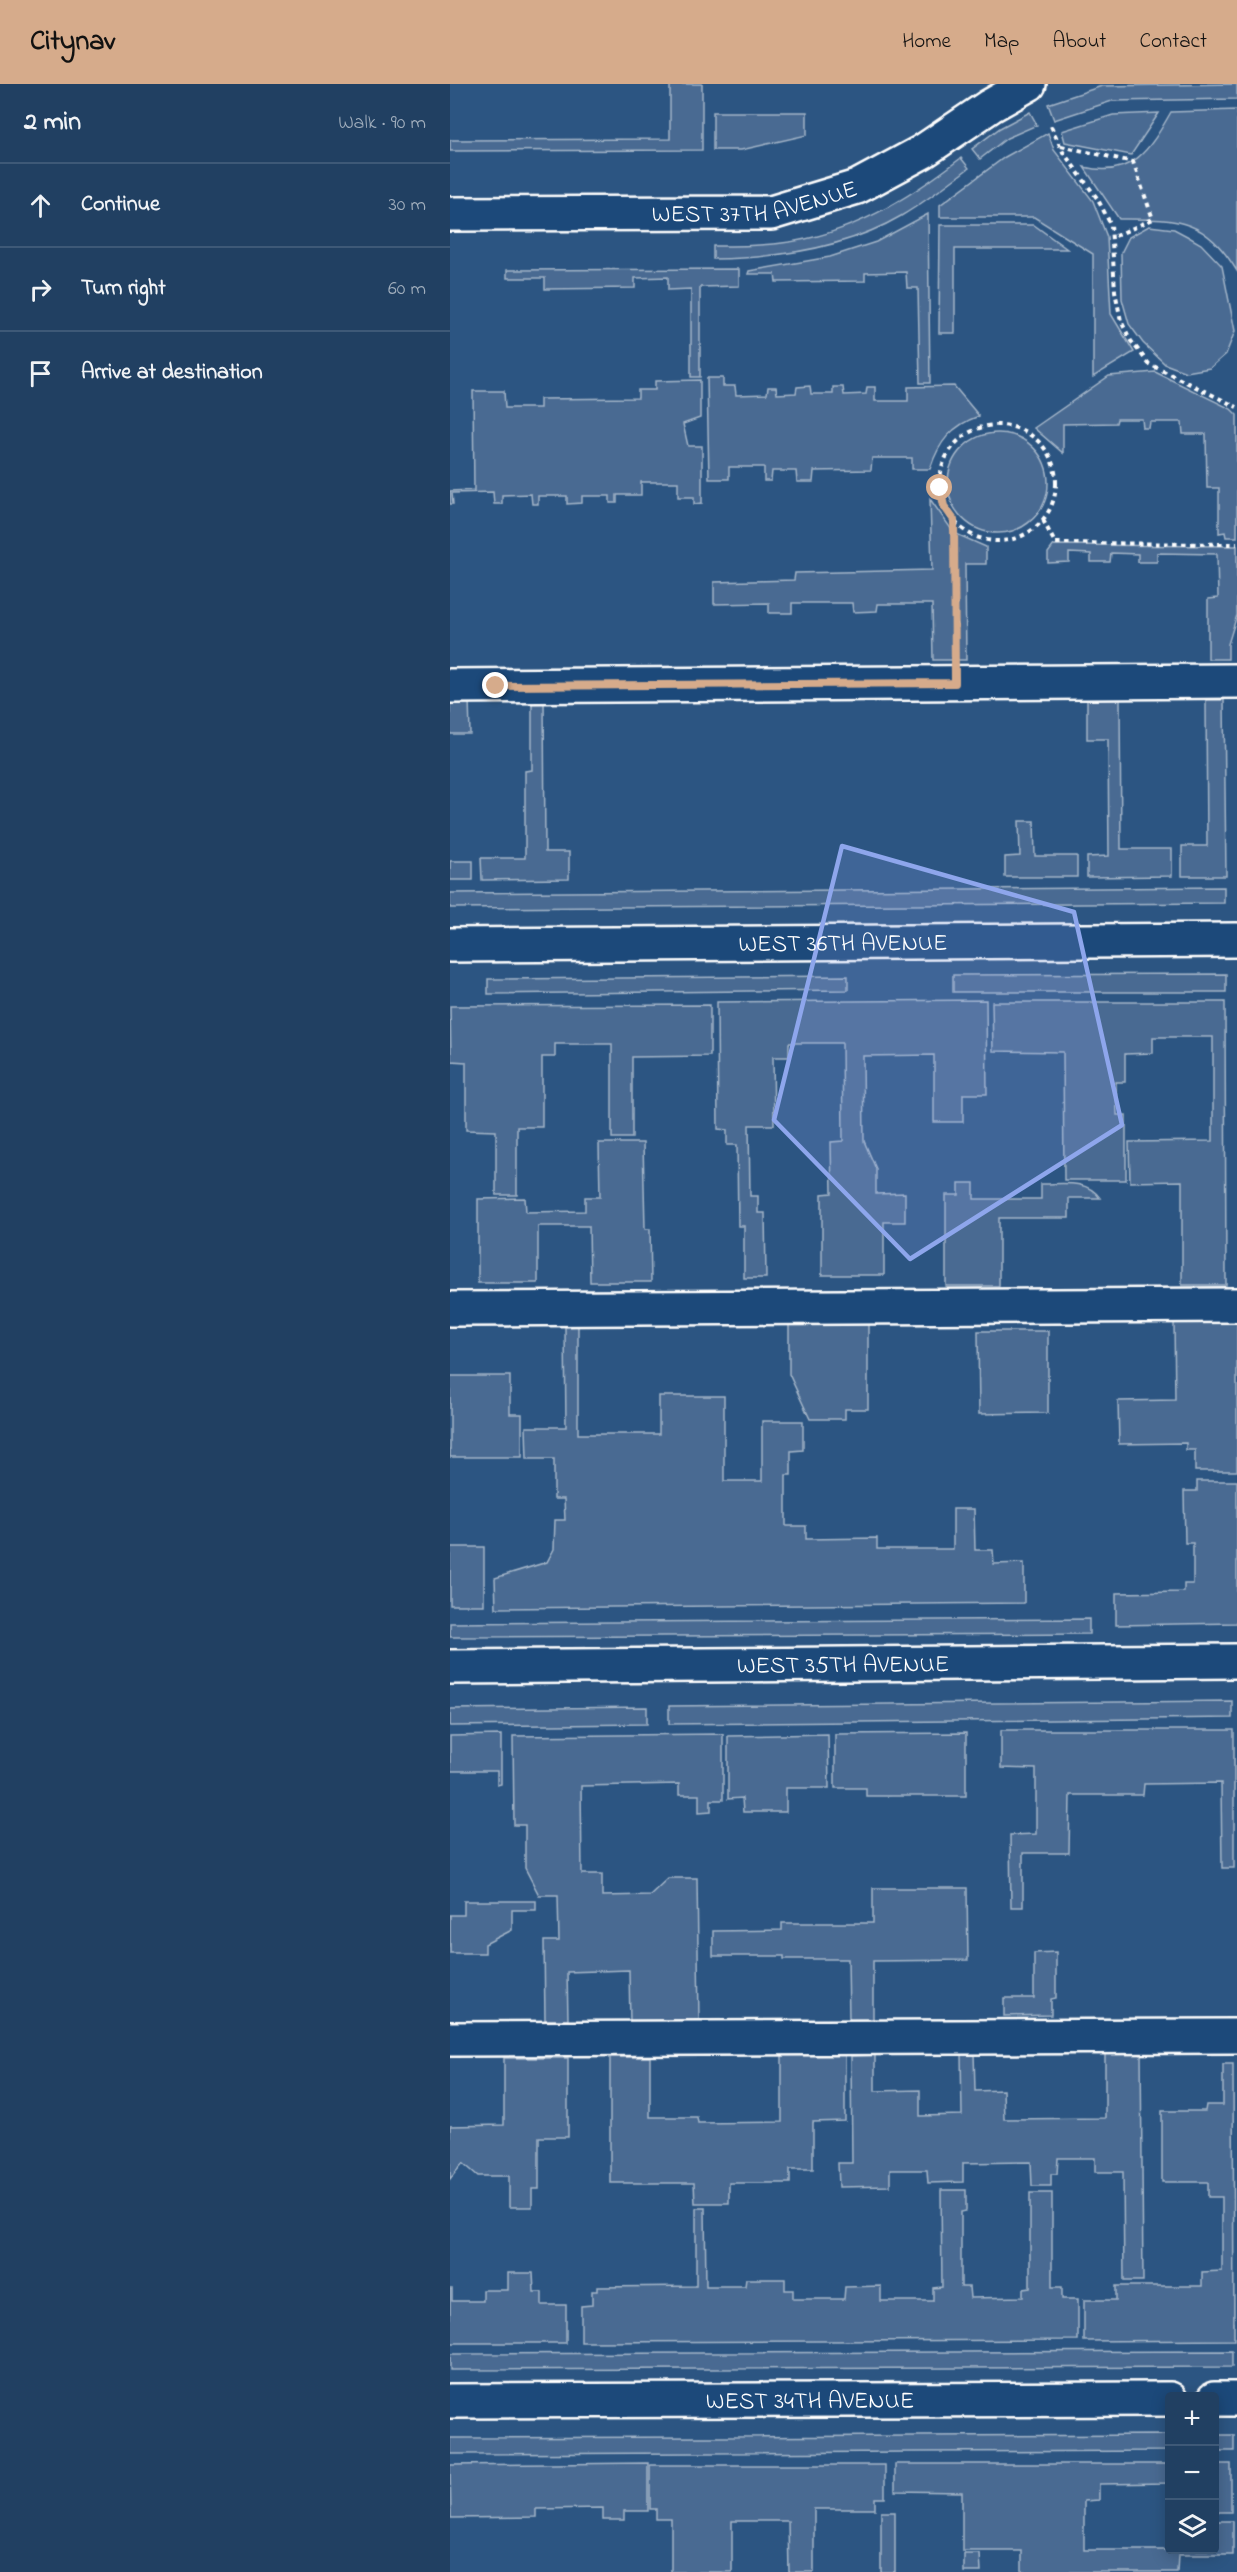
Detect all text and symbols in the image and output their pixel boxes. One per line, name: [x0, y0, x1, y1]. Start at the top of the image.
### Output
text: Citynav: [30, 22, 115, 63]
text: Home: [902, 27, 951, 57]
text: Map: [984, 27, 1019, 57]
text: About: [1052, 27, 1106, 57]
text: Contact: [1139, 27, 1207, 57]
text: 2 min: [24, 104, 81, 142]
text: Walk · 90 m: [338, 109, 426, 138]
street label: WEST 37TH AVENUE: [652, 173, 862, 233]
icon: ahead: [24, 189, 57, 222]
text: Continue: [81, 189, 160, 221]
text: 30 m: [389, 191, 426, 220]
icon: right: [24, 273, 57, 306]
text: Turn right: [81, 273, 166, 305]
text: 60 m: [388, 275, 426, 304]
icon: arrive: [24, 357, 57, 390]
text: Arrive at destination: [81, 357, 263, 389]
route start: [926, 474, 952, 500]
route end: [482, 672, 508, 698]
street label: WEST 36TH AVENUE: [738, 927, 948, 963]
street label: WEST 35TH AVENUE: [737, 1648, 949, 1685]
street label: WEST 34TH AVENUE: [706, 2385, 914, 2420]
map controls: [1165, 2392, 1219, 2554]
button: +: [1165, 2392, 1219, 2446]
button: −: [1165, 2446, 1219, 2500]
button: layers: [1165, 2500, 1219, 2554]

